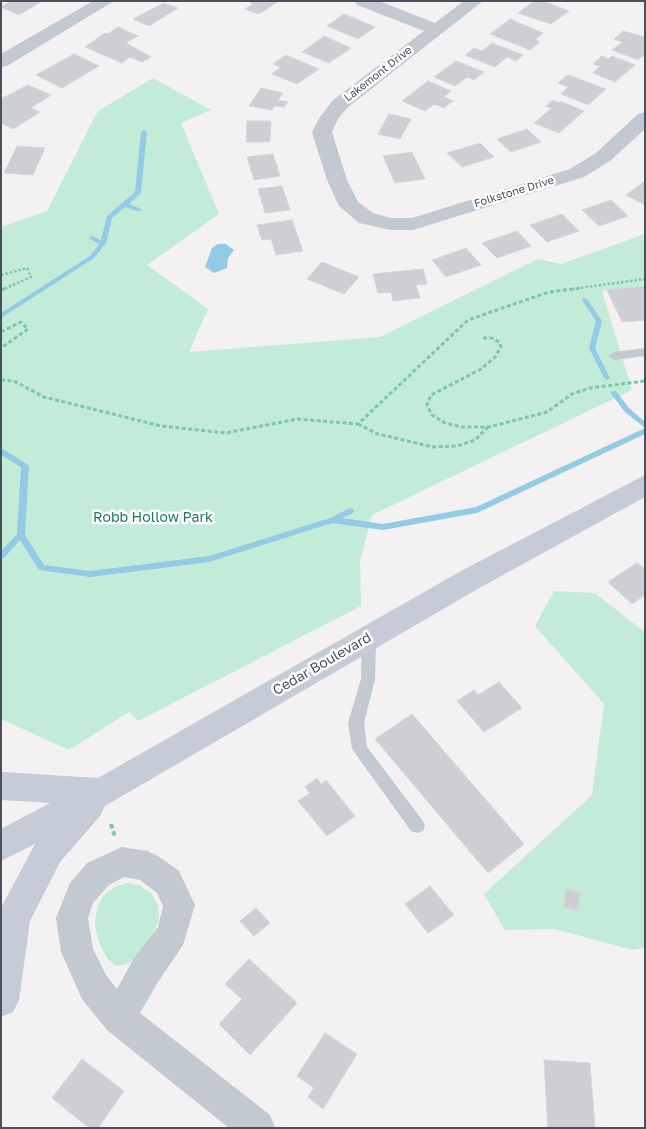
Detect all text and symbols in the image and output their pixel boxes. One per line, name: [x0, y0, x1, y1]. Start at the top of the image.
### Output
street label: Lakemont Drive: [341, 43, 415, 105]
street label: Folkstone Drive: [473, 174, 555, 210]
park label: Robb Hollow Park: [93, 510, 213, 526]
street label: Cedar Boulevard: [270, 629, 374, 699]

